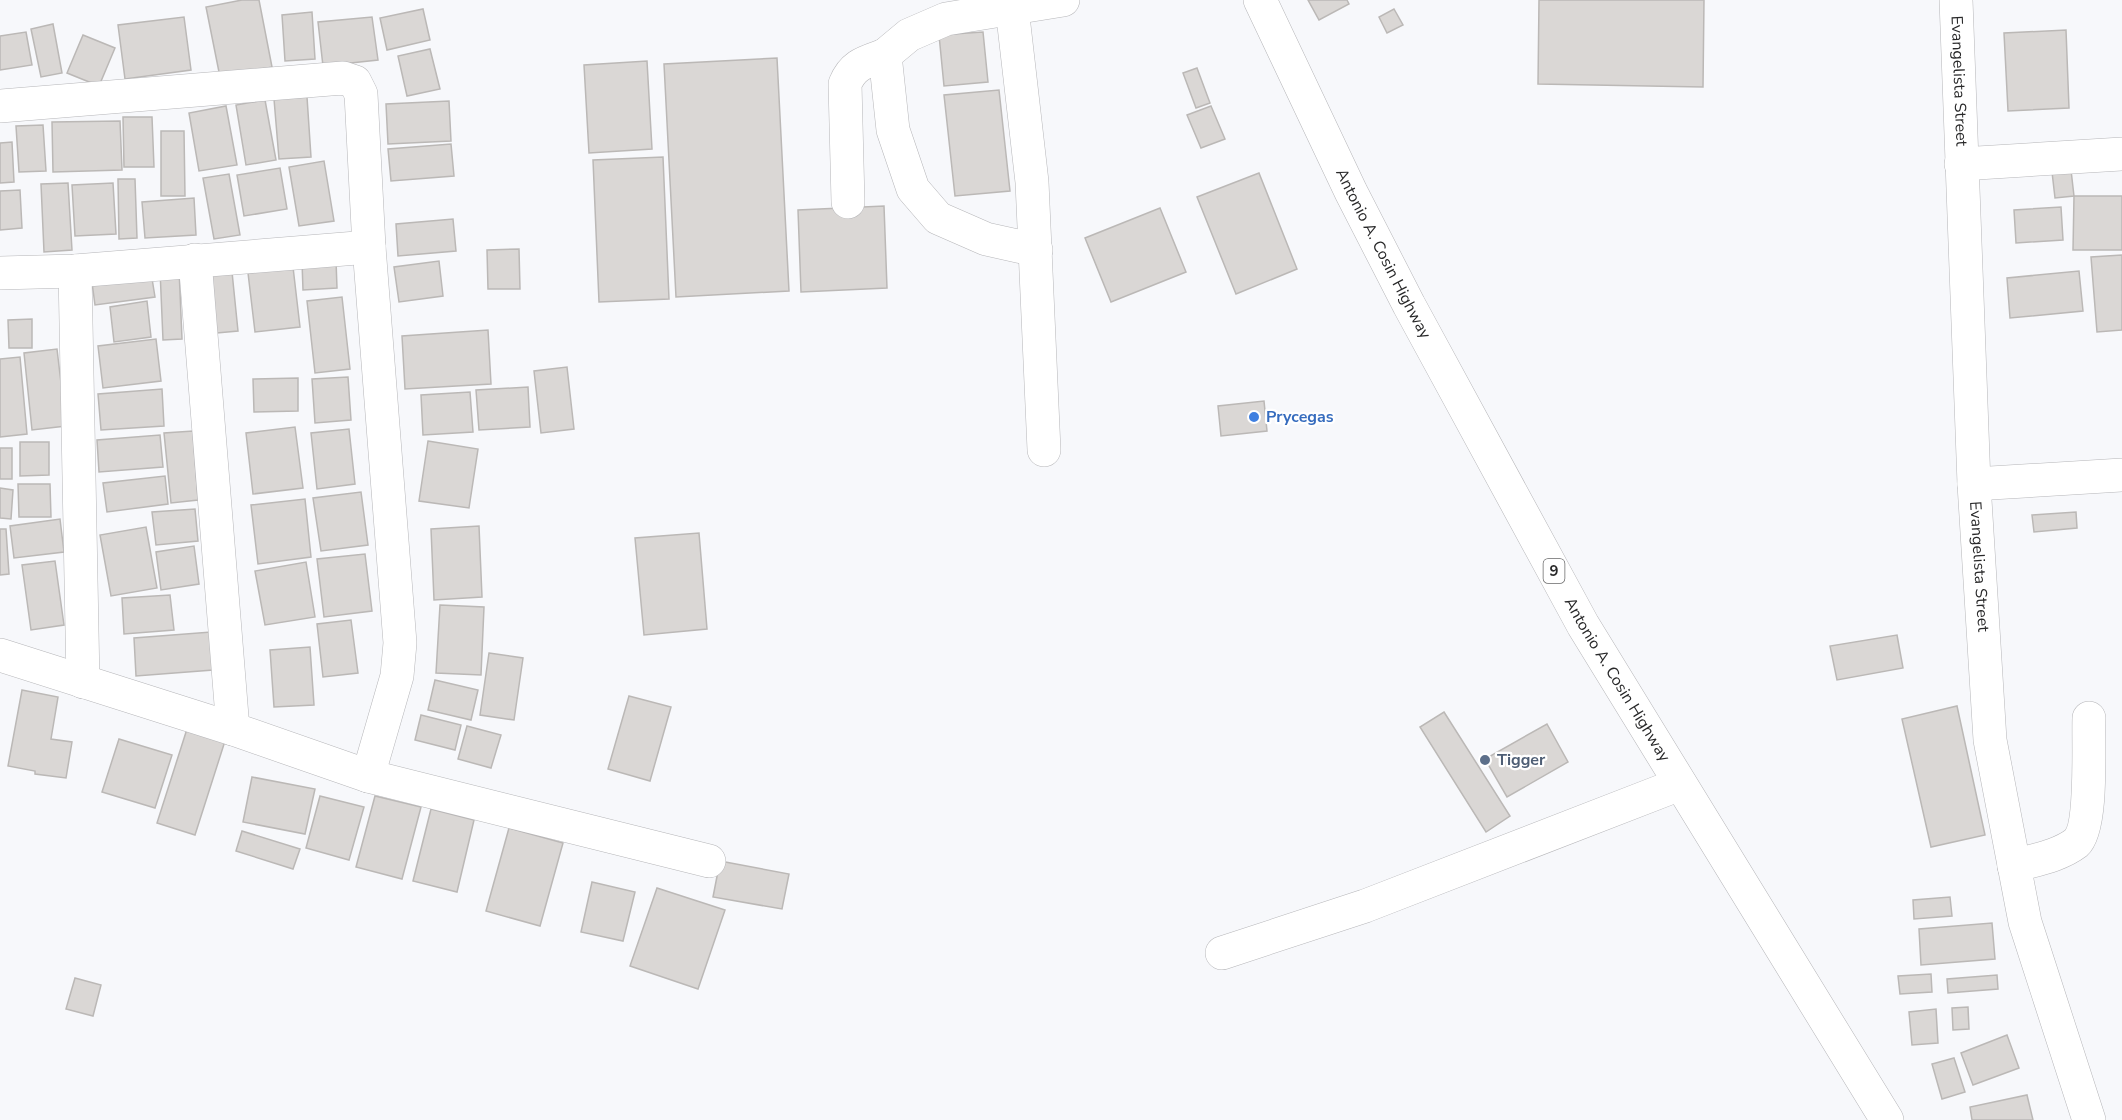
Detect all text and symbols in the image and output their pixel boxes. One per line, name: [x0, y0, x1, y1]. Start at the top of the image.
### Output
street label: Evangelista Street: [1946, 15, 1972, 147]
street label: Antonio A. Cosin Highway: [1330, 165, 1437, 343]
place label: Prycegas: [1266, 406, 1334, 428]
marker: Prycegas: [1247, 410, 1261, 424]
street label: Evangelista Street: [1964, 501, 1994, 633]
road number: 9: [1544, 559, 1564, 583]
street label: Antonio A. Cosin Highway: [1559, 593, 1676, 767]
place label: Tigger: [1497, 749, 1546, 771]
marker: Tigger: [1478, 753, 1492, 767]

